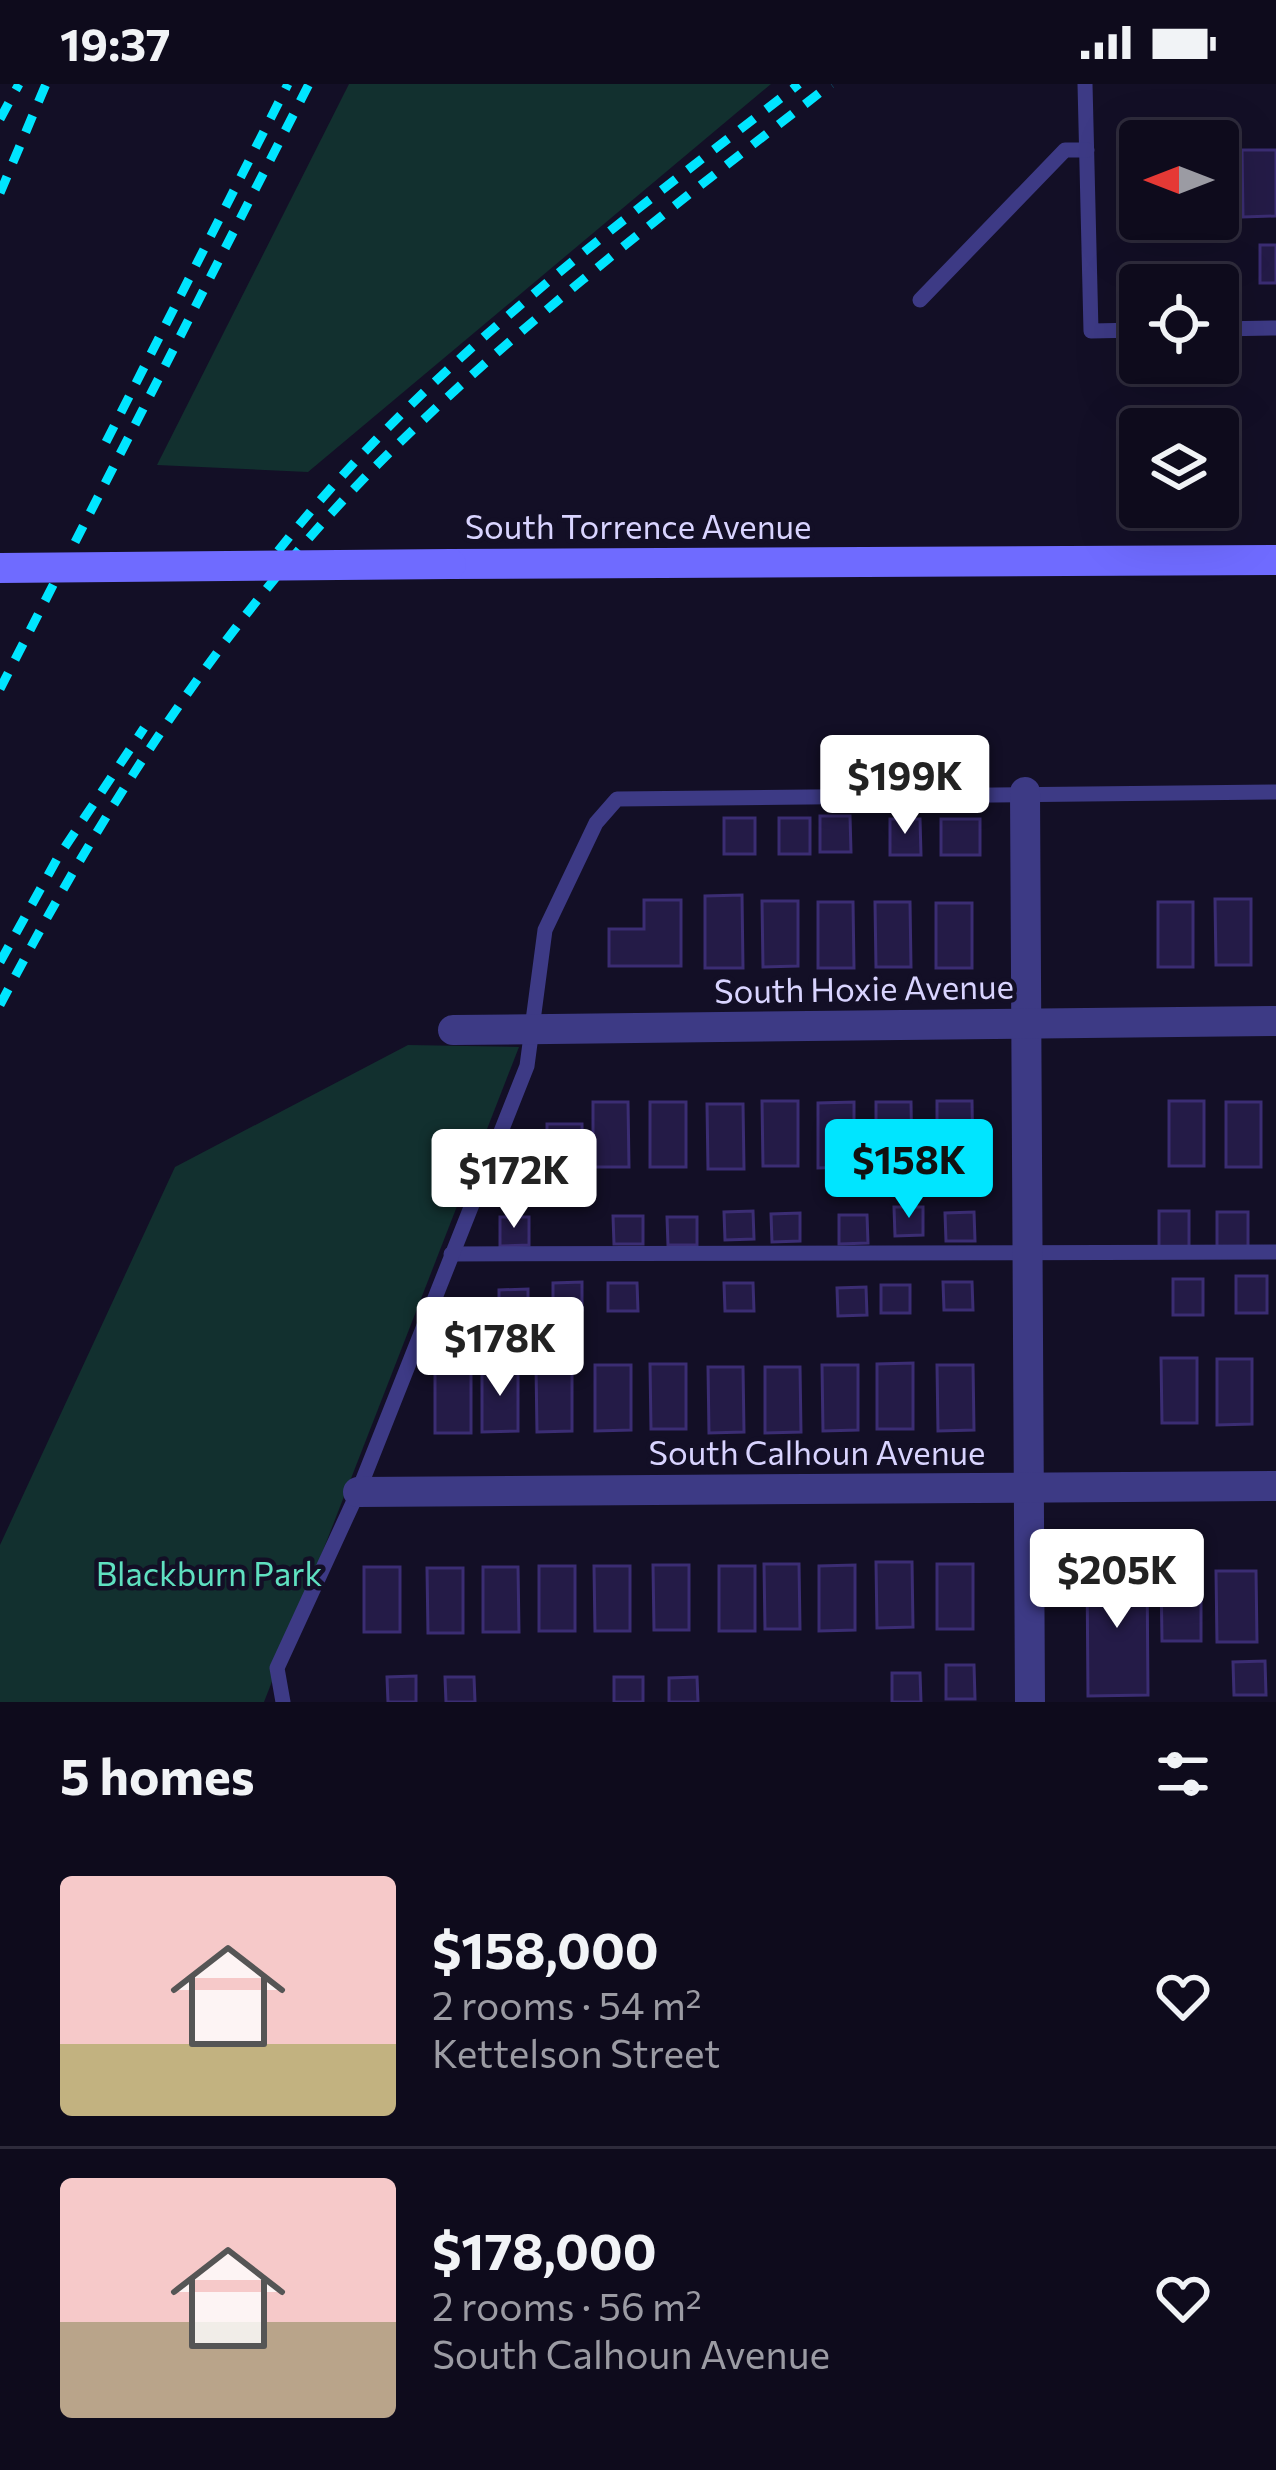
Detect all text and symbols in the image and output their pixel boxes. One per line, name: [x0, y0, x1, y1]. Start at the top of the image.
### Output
text: 19:37: [60, 15, 171, 70]
north arrow: [1119, 120, 1239, 240]
map controls: [1119, 120, 1239, 528]
button: locate: [1119, 264, 1239, 384]
button: layers: [1119, 408, 1239, 528]
street label: South Torrence Avenue: [465, 505, 811, 546]
pin: $199K: [821, 735, 989, 837]
text: $199K: [847, 750, 963, 798]
street label: South Hoxie Avenue: [714, 964, 1014, 1011]
pin: $158K: [825, 1119, 993, 1221]
pin: $172K: [430, 1129, 598, 1231]
text: $158K: [852, 1134, 966, 1182]
text: $172K: [459, 1144, 569, 1192]
pin: $178K: [416, 1297, 584, 1399]
text: $178K: [444, 1312, 556, 1360]
street label: South Calhoun Avenue: [649, 1431, 985, 1472]
pin: $205K: [1033, 1529, 1201, 1631]
text: $205K: [1057, 1544, 1177, 1592]
park label: Blackburn Park: [96, 1552, 322, 1593]
icon: filters: [1150, 1741, 1216, 1807]
text: 5 homes: [60, 1743, 255, 1806]
text: $158,000: [432, 1917, 659, 1980]
icon: home: [156, 1924, 300, 2068]
icon: heart: [1150, 1963, 1216, 2029]
text: 2 rooms · 54 m²: [432, 1980, 702, 2028]
text: Kettelson Street: [432, 2028, 720, 2076]
text: $178,000: [432, 2218, 657, 2281]
icon: home: [156, 2226, 300, 2370]
icon: heart: [1150, 2265, 1216, 2331]
text: 2 rooms · 56 m²: [432, 2281, 702, 2329]
text: South Calhoun Avenue: [432, 2329, 830, 2377]

